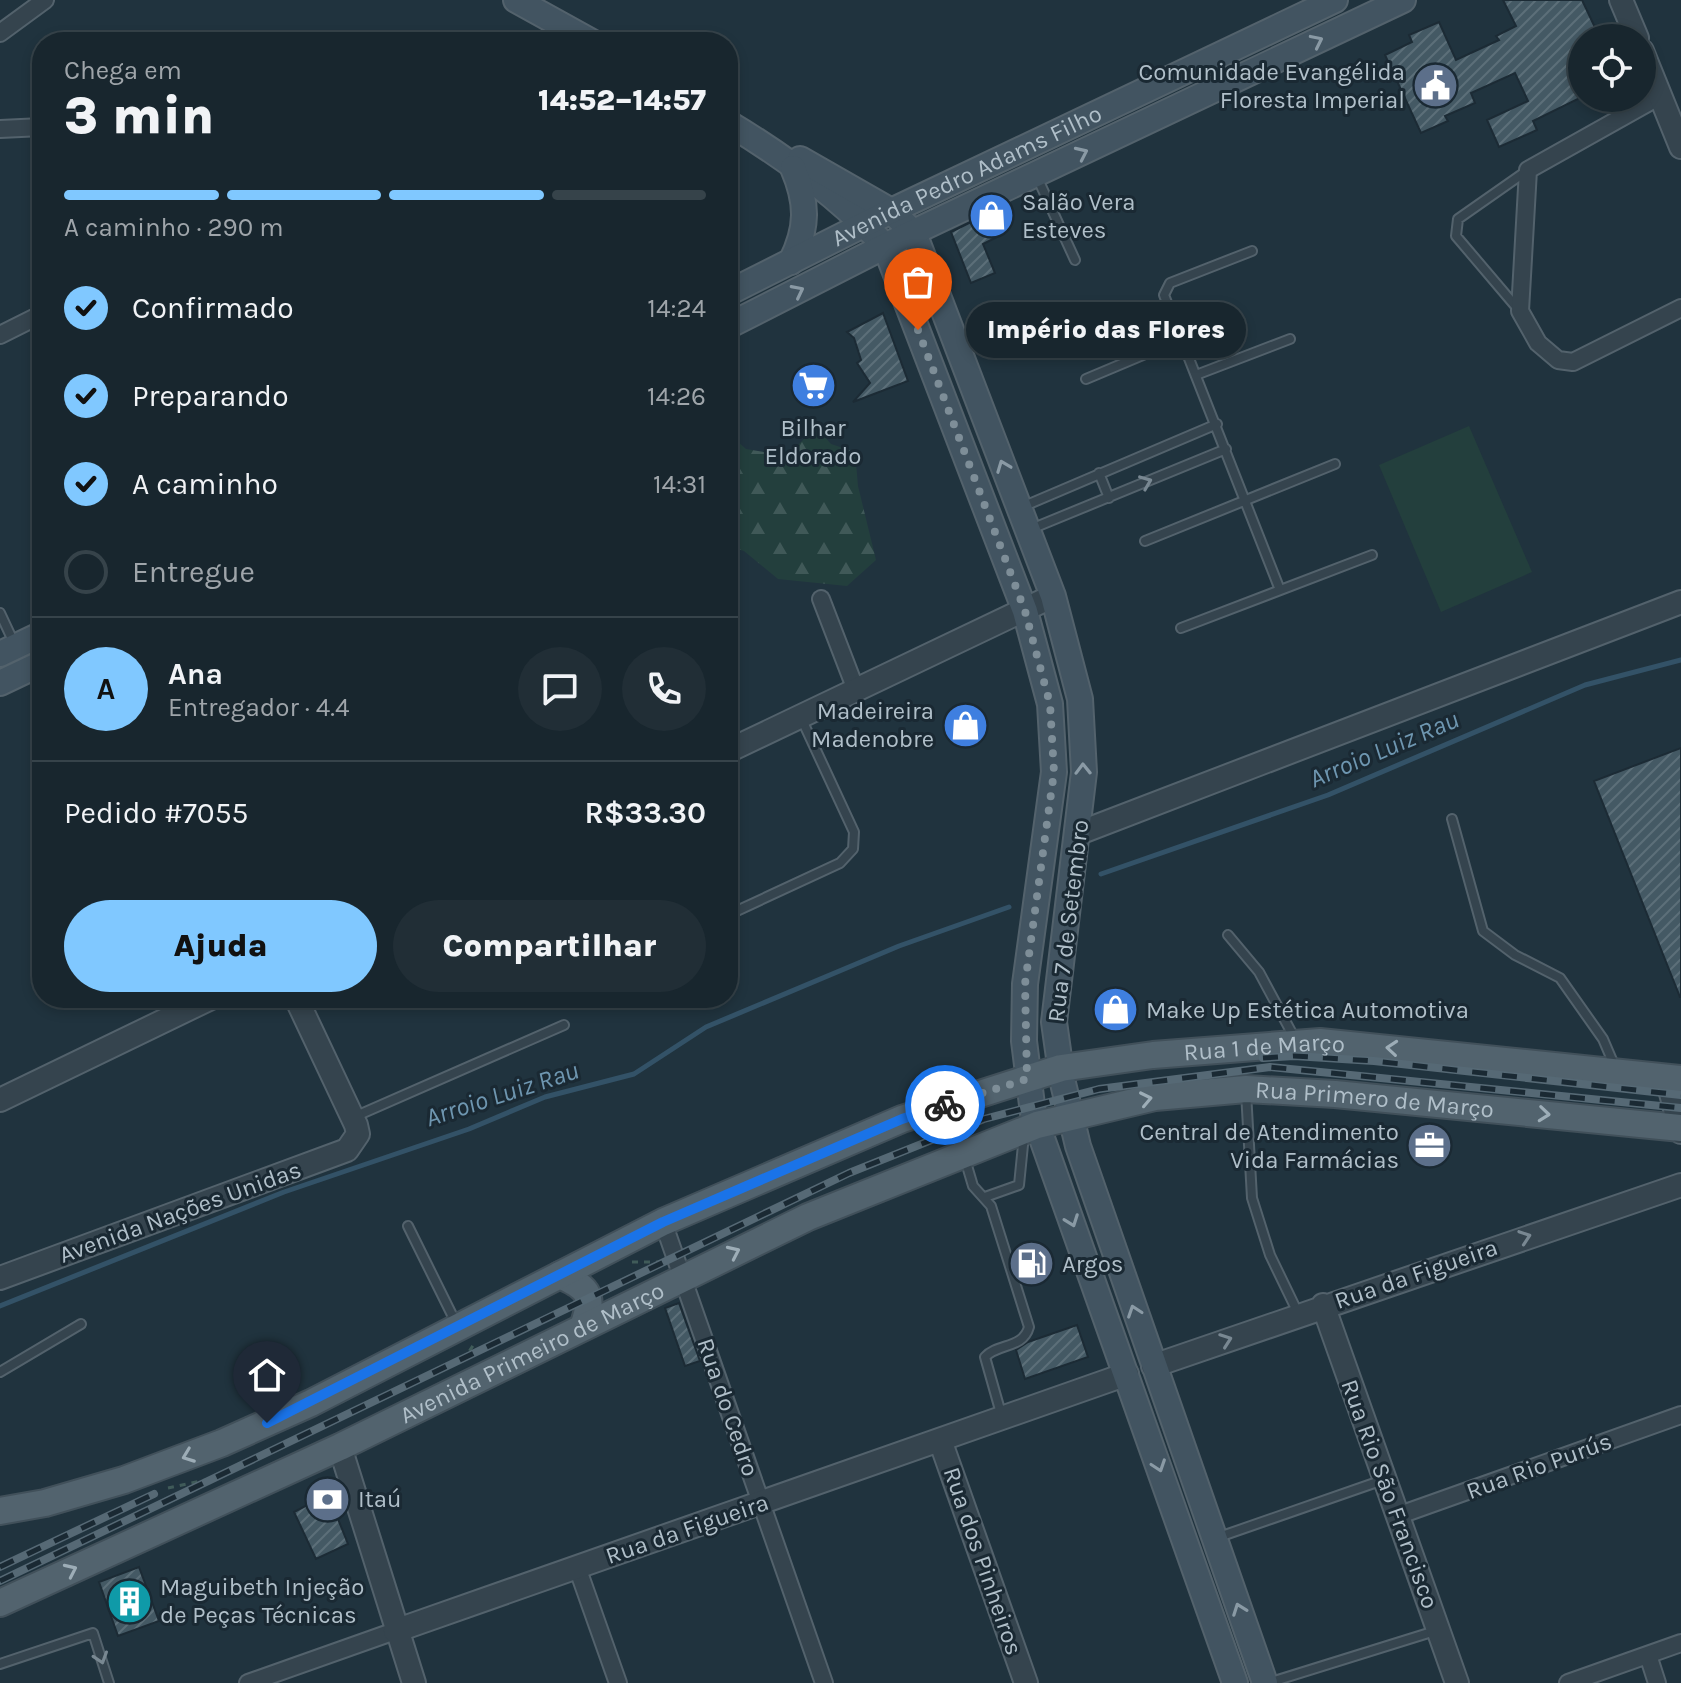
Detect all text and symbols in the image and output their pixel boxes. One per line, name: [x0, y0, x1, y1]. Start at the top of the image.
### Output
map controls: [1568, 24, 1656, 112]
button: locate: [1568, 24, 1656, 112]
one-way arrow: [1308, 35, 1323, 51]
text: Chega em: [64, 55, 182, 86]
place label: Comunidade Evangélida Floresta Imperial: [1138, 58, 1405, 114]
public building icon: Comunidade Evangélida Floresta Imperial: [1412, 62, 1460, 110]
text: 14:52–14:57: [538, 82, 706, 118]
text: 3 min: [64, 85, 214, 146]
street label: Avenida Pedro Adams Filho: [827, 99, 1106, 252]
one-way arrow: [1074, 147, 1088, 163]
place label: Salão Vera Esteves: [1022, 188, 1135, 244]
shop icon: Salão Vera Esteves: [967, 192, 1015, 240]
text: A caminho · 290 m: [64, 212, 284, 243]
pin: [884, 248, 952, 330]
icon: bag: [896, 260, 940, 304]
one-way arrow: [789, 285, 804, 300]
icon: check: [64, 286, 108, 330]
text: Confirmado: [132, 290, 294, 326]
text: 14:24: [647, 293, 706, 324]
callout: Império das Flores: [966, 302, 1246, 358]
text: Império das Flores: [987, 314, 1225, 345]
supermarket icon: Bilhar Eldorado: [789, 362, 837, 410]
icon: check: [64, 374, 108, 418]
text: Preparando: [132, 378, 289, 414]
text: 14:26: [647, 381, 706, 412]
place label: Bilhar Eldorado: [765, 414, 861, 470]
one-way arrow: [996, 459, 1013, 473]
icon: check: [64, 462, 108, 506]
text: A caminho: [132, 466, 278, 502]
text: 14:31: [653, 469, 706, 500]
one-way arrow: [1138, 476, 1152, 492]
text: Entregue: [132, 554, 255, 590]
button: chat: [518, 647, 602, 731]
button: phone: [622, 647, 706, 731]
text: Ana: [168, 656, 223, 692]
text: A: [97, 671, 115, 707]
text: Entregador · 4.4: [168, 692, 350, 723]
place label: Madeireira Madenobre: [811, 697, 934, 753]
shop icon: Madeireira Madenobre: [941, 701, 989, 749]
water label: Arroio Luiz Rau: [1304, 704, 1464, 794]
one-way arrow: [1075, 762, 1092, 775]
text: Pedido #7055: [64, 795, 249, 831]
text: R$33.30: [585, 795, 706, 831]
street label: Rua 7 de Setembro: [1042, 818, 1094, 1024]
button: Ajuda: [64, 900, 377, 992]
button: Compartilhar: [393, 900, 706, 992]
shop icon: Make Up Estética Automotiva: [1091, 986, 1139, 1034]
place label: Make Up Estética Automotiva: [1146, 996, 1469, 1024]
street label: Rua 1 de Março: [1183, 1028, 1346, 1067]
one-way arrow: [1385, 1040, 1398, 1057]
water label: Arroio Luiz Rau: [421, 1055, 583, 1133]
courier: [905, 1065, 985, 1145]
street label: Rua Primero de Março: [1254, 1076, 1495, 1124]
icon: bike: [923, 1083, 967, 1127]
one-way arrow: [1138, 1091, 1152, 1108]
one-way arrow: [1538, 1106, 1551, 1123]
place label: Central de Atendimento Vida Farmácias: [1140, 1118, 1399, 1174]
office icon: Central de Atendimento Vida Farmácias: [1406, 1122, 1454, 1170]
street label: Avenida Nações Unidas: [55, 1155, 305, 1269]
one-way arrow: [1062, 1213, 1078, 1227]
one-way arrow: [1517, 1231, 1531, 1247]
street label: Rua da Figueira: [1331, 1233, 1501, 1315]
fuel station icon: Argos: [1007, 1240, 1055, 1288]
one-way arrow: [726, 1246, 741, 1262]
place label: Argos: [1062, 1250, 1123, 1278]
street label: Avenida Primeiro de Março: [395, 1276, 669, 1429]
one-way arrow: [1128, 1305, 1144, 1319]
one-way arrow: [1218, 1333, 1232, 1349]
street label: Rua do Cedro: [691, 1334, 765, 1480]
pin: [233, 1341, 301, 1423]
icon: home: [245, 1353, 289, 1397]
street label: Rua Rio São Francisco: [1335, 1376, 1445, 1612]
street label: Rua Rio Purús: [1463, 1427, 1615, 1505]
one-way arrow: [182, 1446, 196, 1463]
one-way arrow: [1150, 1458, 1166, 1472]
street label: Rua dos Pinheiros: [938, 1463, 1028, 1659]
bank icon: Itaú: [303, 1475, 351, 1523]
place label: Itaú: [358, 1485, 402, 1513]
street label: Rua da Figueira: [602, 1488, 772, 1570]
one-way arrow: [63, 1564, 77, 1580]
place label: Maguibeth Injeção de Peças Técnicas: [160, 1573, 364, 1629]
building icon: Maguibeth Injeção de Peças Técnicas: [105, 1577, 153, 1625]
one-way arrow: [1233, 1603, 1249, 1617]
one-way arrow: [91, 1650, 107, 1664]

